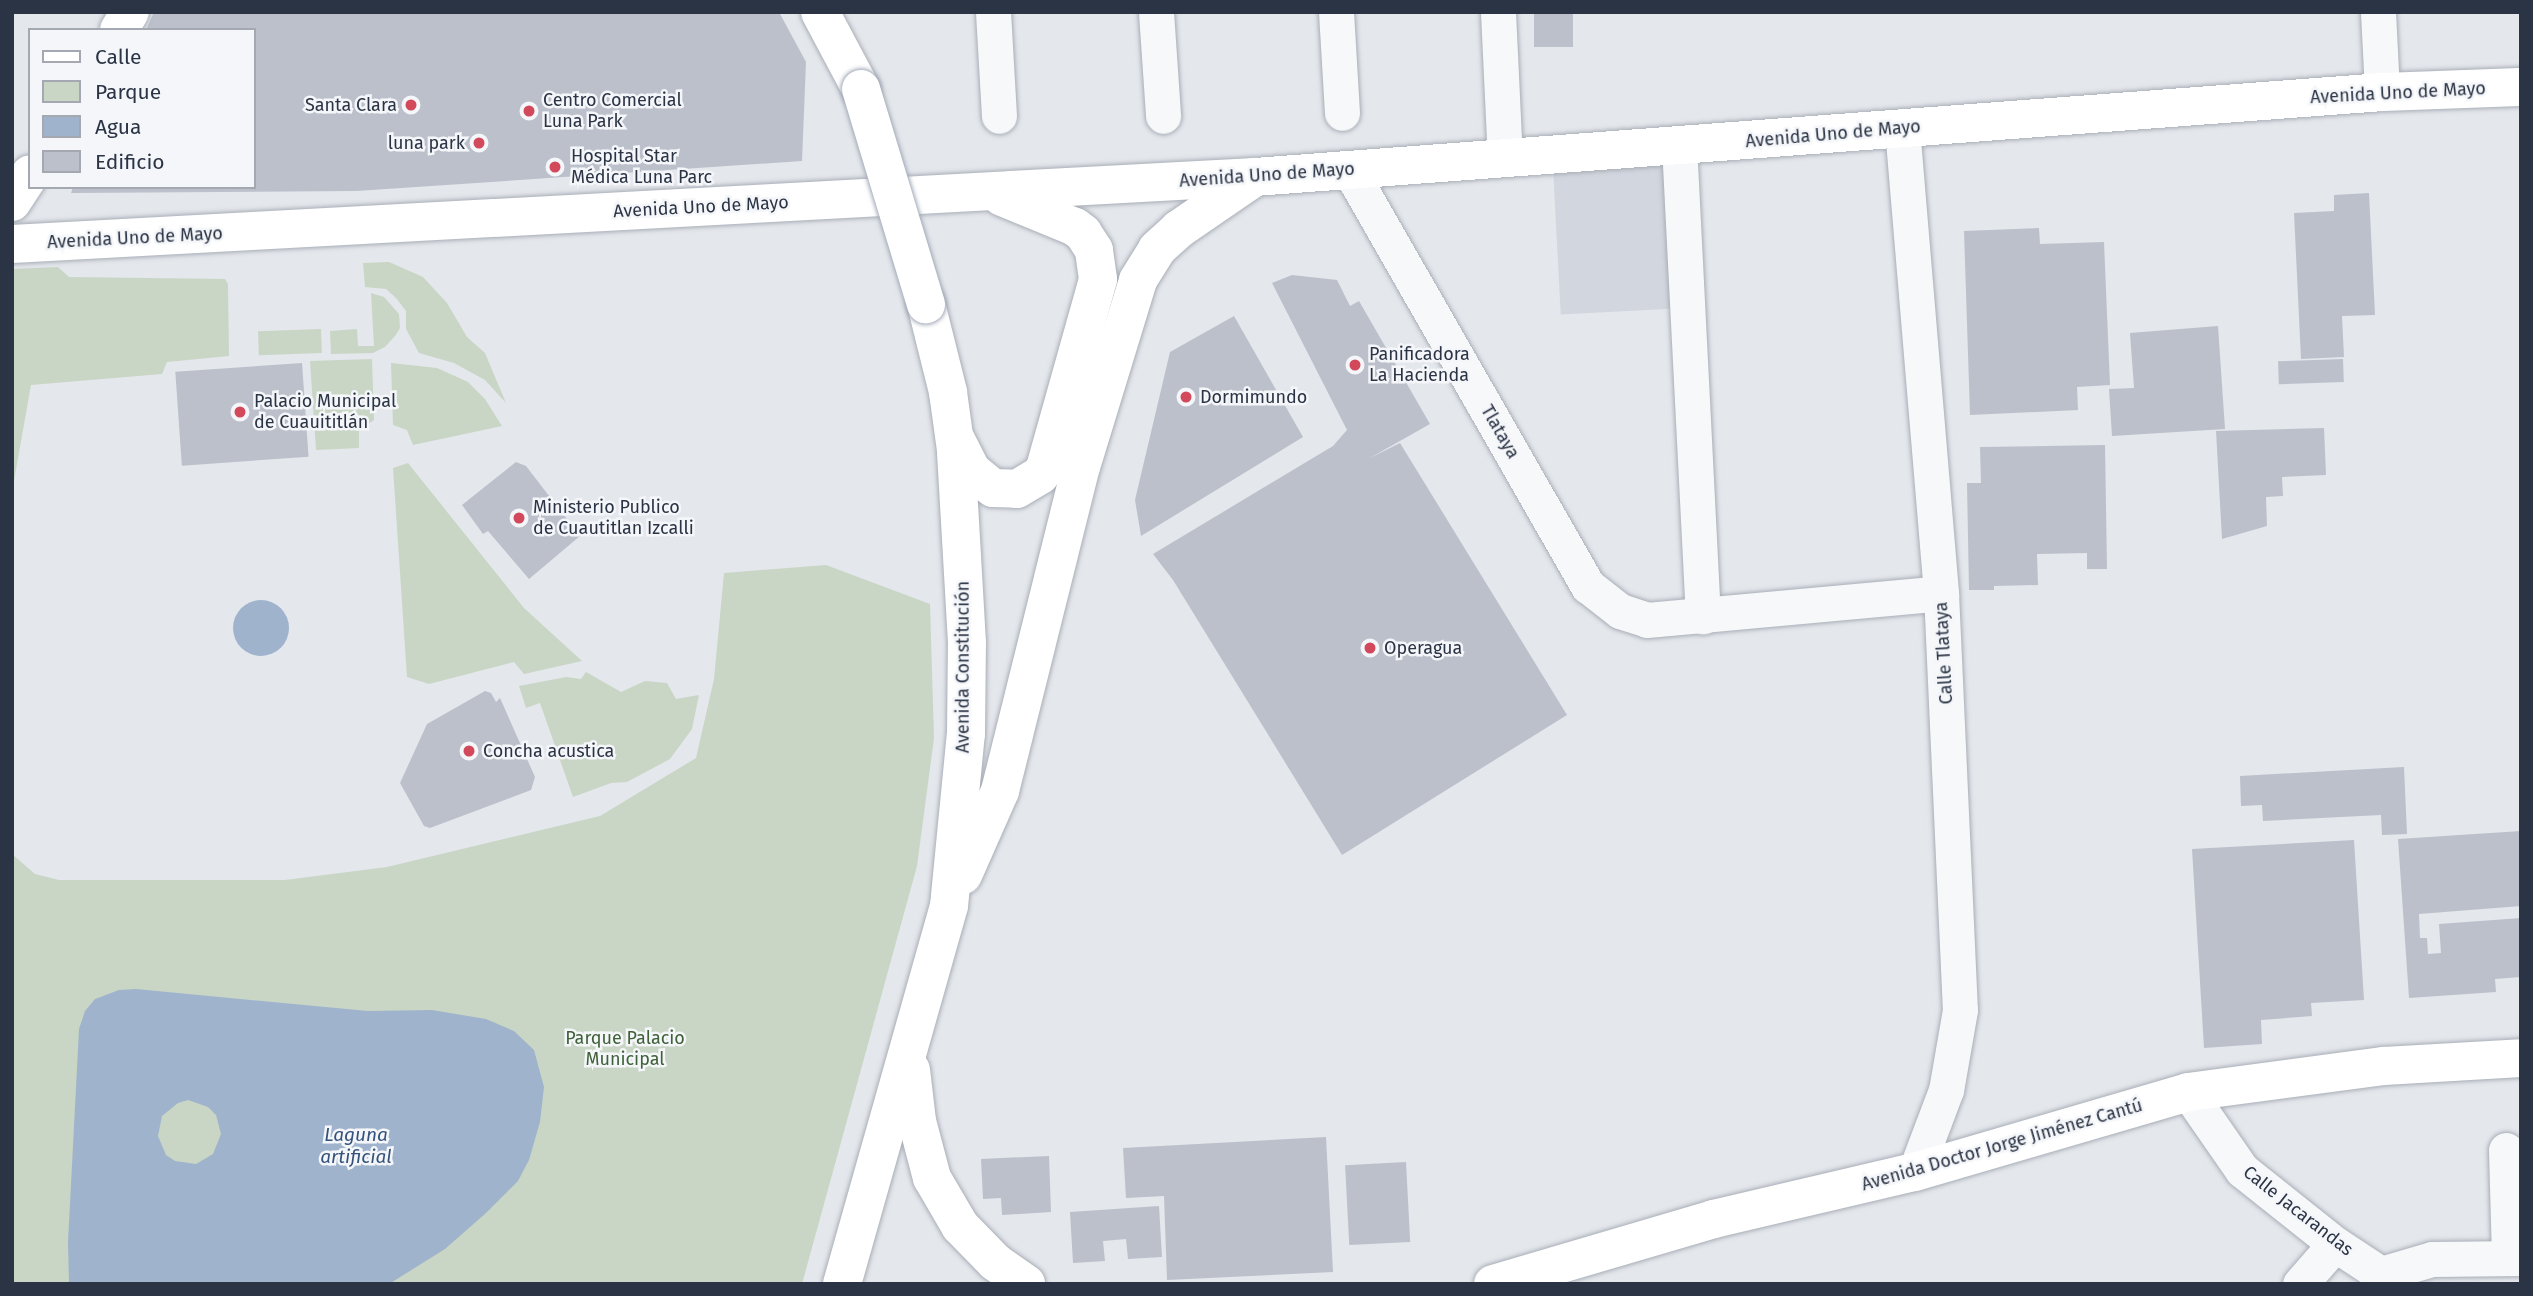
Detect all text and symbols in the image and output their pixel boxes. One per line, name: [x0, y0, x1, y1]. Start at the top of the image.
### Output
legend: [28, 28, 256, 189]
text: Calle: [95, 44, 141, 70]
street label: Avenida Uno de Mayo: [2310, 78, 2486, 108]
text: Parque: [95, 79, 161, 105]
place label: Centro Comercial Luna Park: [543, 90, 682, 132]
place label: Santa Clara: [305, 94, 397, 116]
marker: Santa Clara: [403, 97, 419, 113]
marker: Centro Comercial Luna Park: [521, 103, 537, 119]
text: Agua: [95, 114, 141, 140]
street label: Avenida Uno de Mayo: [1745, 116, 1921, 152]
place label: luna park: [388, 132, 465, 154]
marker: luna park: [471, 135, 487, 151]
place label: Hospital Star Médica Luna Parc: [571, 146, 712, 188]
text: Edificio: [95, 149, 165, 175]
marker: Hospital Star Médica Luna Parc: [545, 157, 565, 177]
street label: Avenida Uno de Mayo: [1179, 158, 1355, 192]
street label: Avenida Uno de Mayo: [613, 192, 789, 222]
street label: Avenida Uno de Mayo: [47, 223, 223, 253]
place label: Panificadora La Hacienda: [1369, 344, 1470, 386]
marker: Panificadora La Hacienda: [1347, 357, 1363, 373]
place label: Dormimundo: [1200, 386, 1307, 408]
marker: Dormimundo: [1178, 389, 1194, 405]
place label: Palacio Municipal de Cuauititlán: [254, 391, 396, 434]
street label: Tlataya: [1476, 401, 1524, 463]
marker: Palacio Municipal de Cuauititlán: [232, 404, 248, 420]
place label: Ministerio Publico de Cuautitlan Izcalli: [533, 497, 694, 540]
marker: Ministerio Publico de Cuautitlan Izcalli: [511, 510, 527, 526]
street label: Avenida Constitución: [952, 581, 974, 753]
street label: Calle Tlataya: [1931, 601, 1957, 705]
place label: Operagua: [1384, 637, 1462, 659]
marker: Operagua: [1362, 640, 1378, 656]
place label: Concha acustica: [483, 740, 614, 762]
marker: Concha acustica: [461, 743, 477, 759]
park label: Parque Palacio Municipal: [565, 1028, 685, 1070]
street label: Avenida Doctor Jorge Jiménez Cantú: [1859, 1094, 2145, 1196]
water label: Laguna artificial: [320, 1124, 392, 1168]
street label: Calle Jacarandas: [2239, 1161, 2357, 1261]

